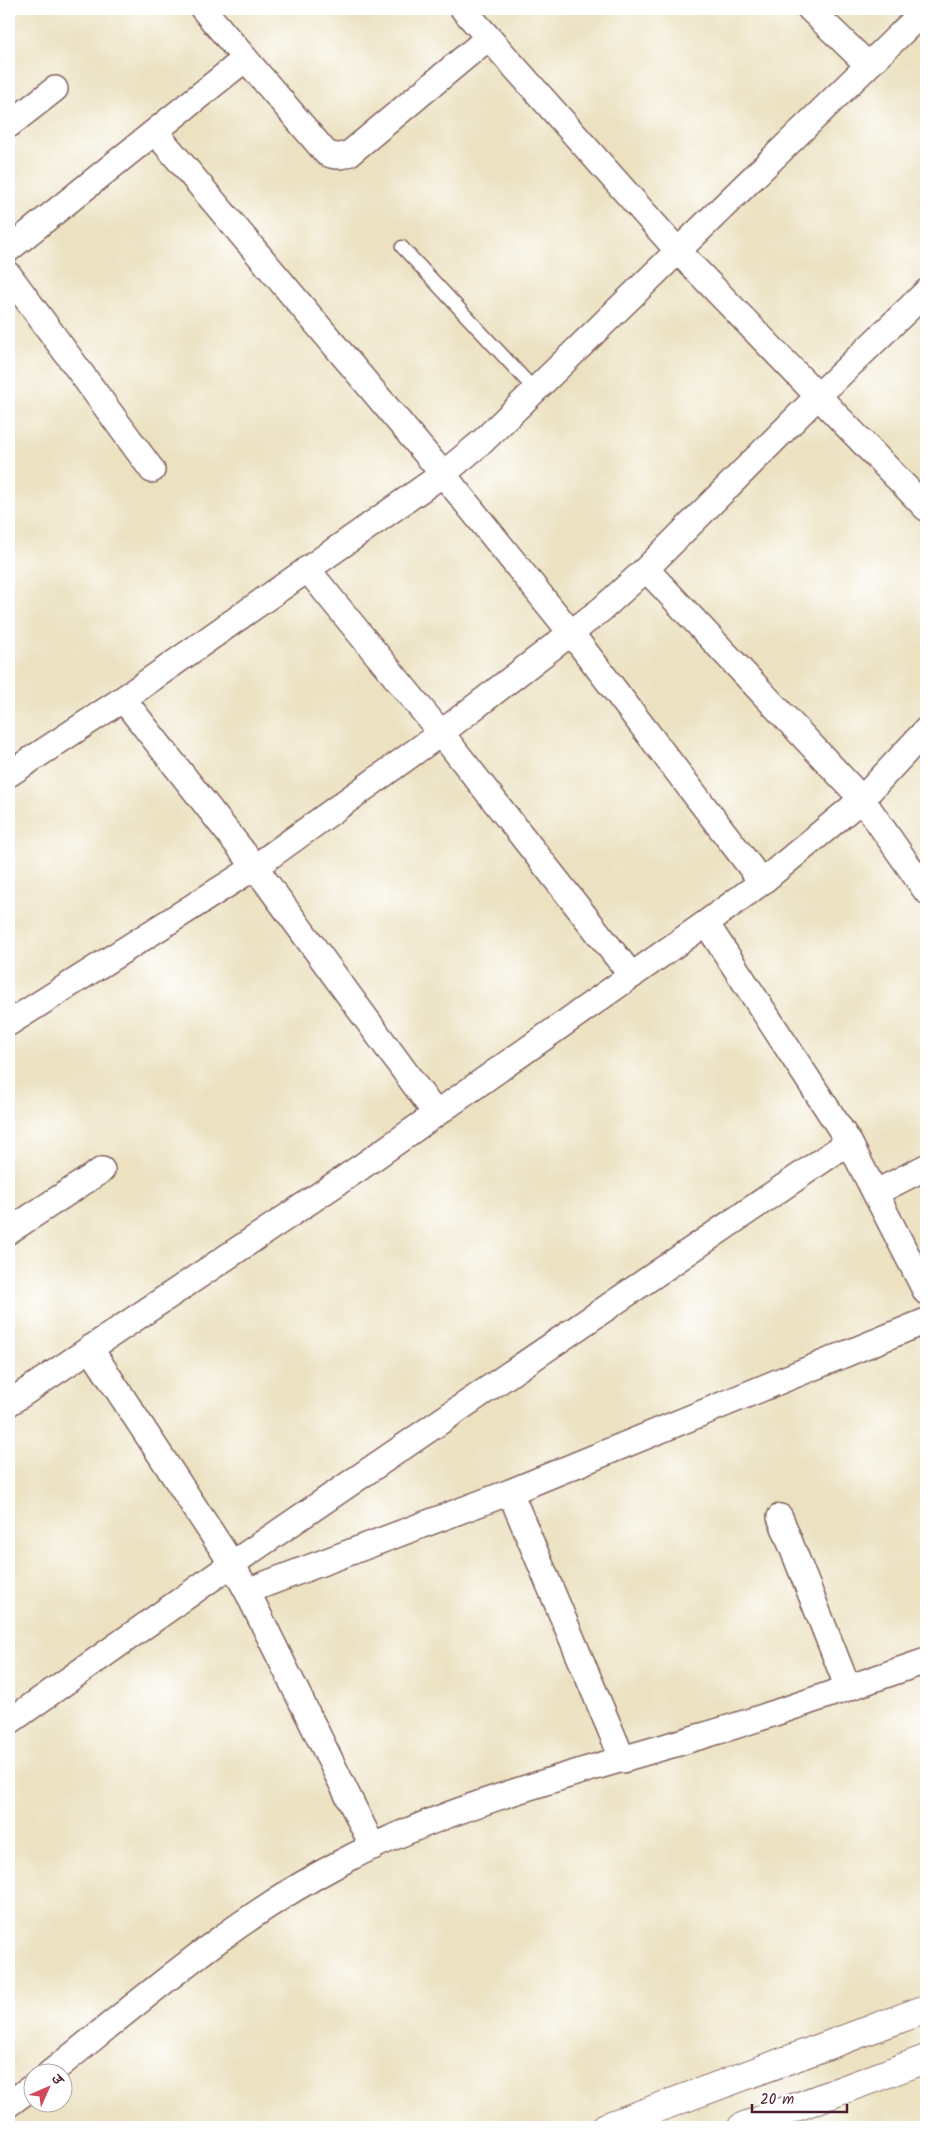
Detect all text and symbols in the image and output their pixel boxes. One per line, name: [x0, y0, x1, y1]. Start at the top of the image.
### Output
north arrow: [22, 2064, 72, 2114]
text: उ: [46, 2069, 70, 2093]
scale bar: [752, 2081, 848, 2113]
text: 20 m: [760, 2088, 794, 2112]

